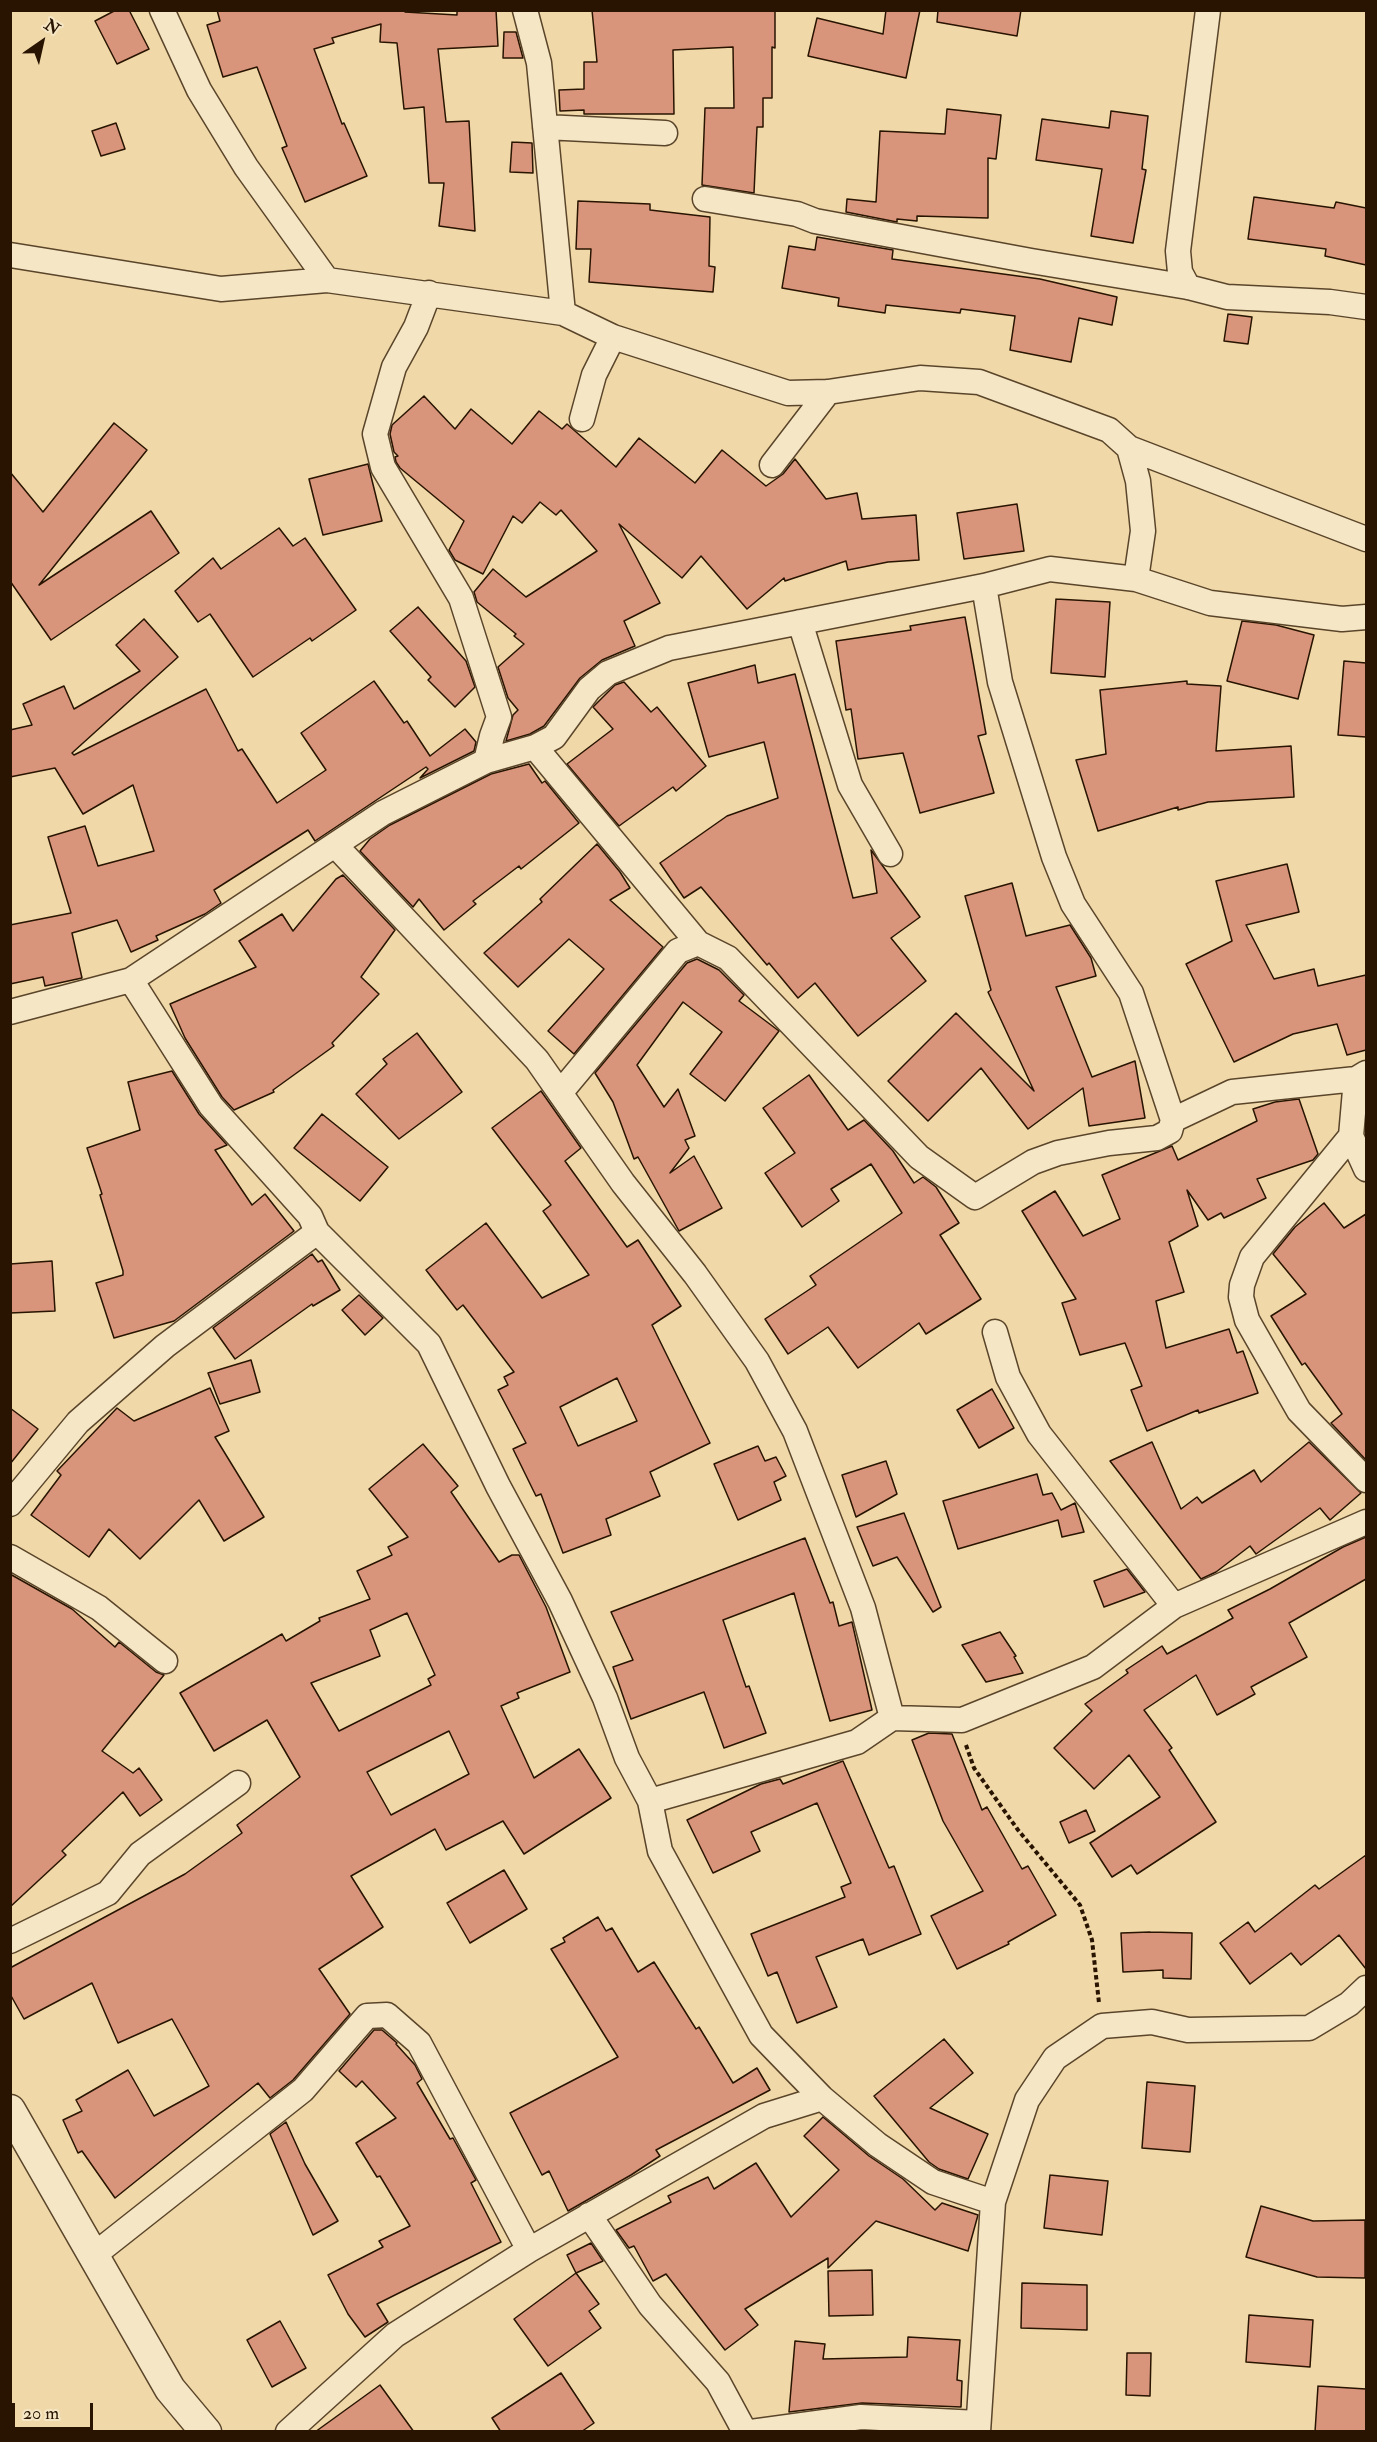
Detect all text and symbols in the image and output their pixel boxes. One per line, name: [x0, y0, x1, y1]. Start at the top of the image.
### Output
north arrow: [12, 12, 72, 72]
text: N: [41, 15, 64, 39]
scale bar: [15, 2391, 96, 2429]
text: 20 m: [23, 2402, 59, 2425]

